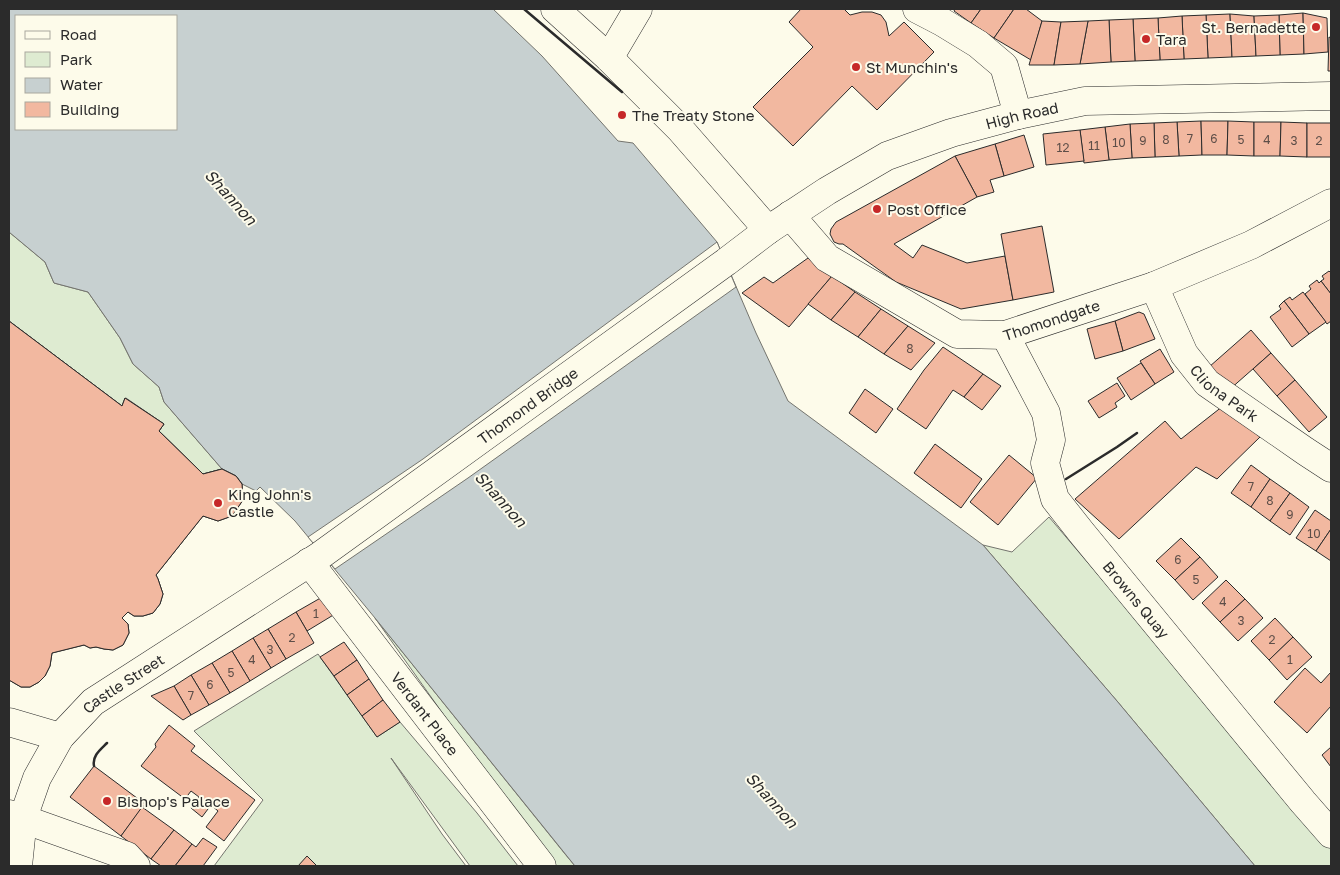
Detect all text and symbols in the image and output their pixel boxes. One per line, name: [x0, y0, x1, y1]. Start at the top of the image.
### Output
legend: [15, 15, 178, 130]
place label: St. Bernadette: [1201, 18, 1306, 36]
marker: St. Bernadette: [1310, 21, 1322, 33]
text: Road: [60, 25, 97, 43]
place label: Tara: [1156, 30, 1187, 48]
marker: Tara: [1140, 33, 1152, 45]
text: Park: [60, 50, 93, 68]
place label: St Munchin's: [866, 58, 958, 76]
marker: St Munchin's: [850, 61, 862, 73]
text: Water: [60, 75, 103, 93]
street label: High Road: [983, 98, 1060, 132]
text: Building: [60, 100, 120, 118]
place label: The Treaty Stone: [632, 106, 755, 124]
marker: The Treaty Stone: [616, 109, 628, 121]
house number: 7: [1187, 131, 1193, 146]
house number: 6: [1210, 131, 1218, 146]
house number: 8: [1162, 132, 1170, 147]
house number: 5: [1238, 132, 1245, 147]
house number: 4: [1263, 132, 1271, 147]
house number: 9: [1139, 133, 1147, 148]
house number: 3: [1290, 133, 1298, 148]
house number: 2: [1316, 133, 1323, 148]
house number: 10: [1112, 135, 1126, 150]
house number: 11: [1088, 138, 1100, 153]
house number: 12: [1057, 140, 1069, 155]
water label: Shannon: [201, 165, 262, 230]
place label: Post Office: [887, 200, 967, 218]
marker: Post Office: [871, 203, 883, 215]
street label: Thomondgate: [1001, 295, 1102, 344]
house number: 8: [906, 341, 914, 356]
street label: Cliona Park: [1187, 361, 1262, 425]
street label: Thomond Bridge: [474, 363, 581, 448]
water label: Shannon: [471, 467, 532, 532]
house number: 7: [1248, 479, 1254, 494]
place label: King John's Castle: [228, 485, 311, 520]
house number: 8: [1266, 493, 1274, 508]
marker: King John's Castle: [212, 497, 224, 509]
house number: 9: [1286, 507, 1294, 522]
house number: 10: [1307, 526, 1321, 541]
house number: 6: [1174, 552, 1182, 567]
street label: Browns Quay: [1099, 557, 1174, 642]
house number: 5: [1193, 572, 1200, 587]
house number: 4: [1219, 594, 1227, 609]
house number: 1: [313, 606, 319, 621]
house number: 3: [1237, 613, 1245, 628]
house number: 2: [289, 630, 296, 645]
house number: 2: [1269, 632, 1276, 647]
house number: 3: [266, 642, 274, 657]
street label: Castle Street: [78, 650, 167, 717]
house number: 4: [248, 652, 256, 667]
house number: 1: [1287, 652, 1293, 667]
house number: 5: [228, 665, 235, 680]
street label: Verdant Place: [388, 668, 463, 759]
house number: 6: [206, 677, 214, 692]
house number: 7: [188, 688, 194, 703]
water label: Shannon: [742, 768, 803, 833]
place label: Bishop's Palace: [117, 792, 230, 810]
marker: Bishop's Palace: [101, 795, 113, 807]

